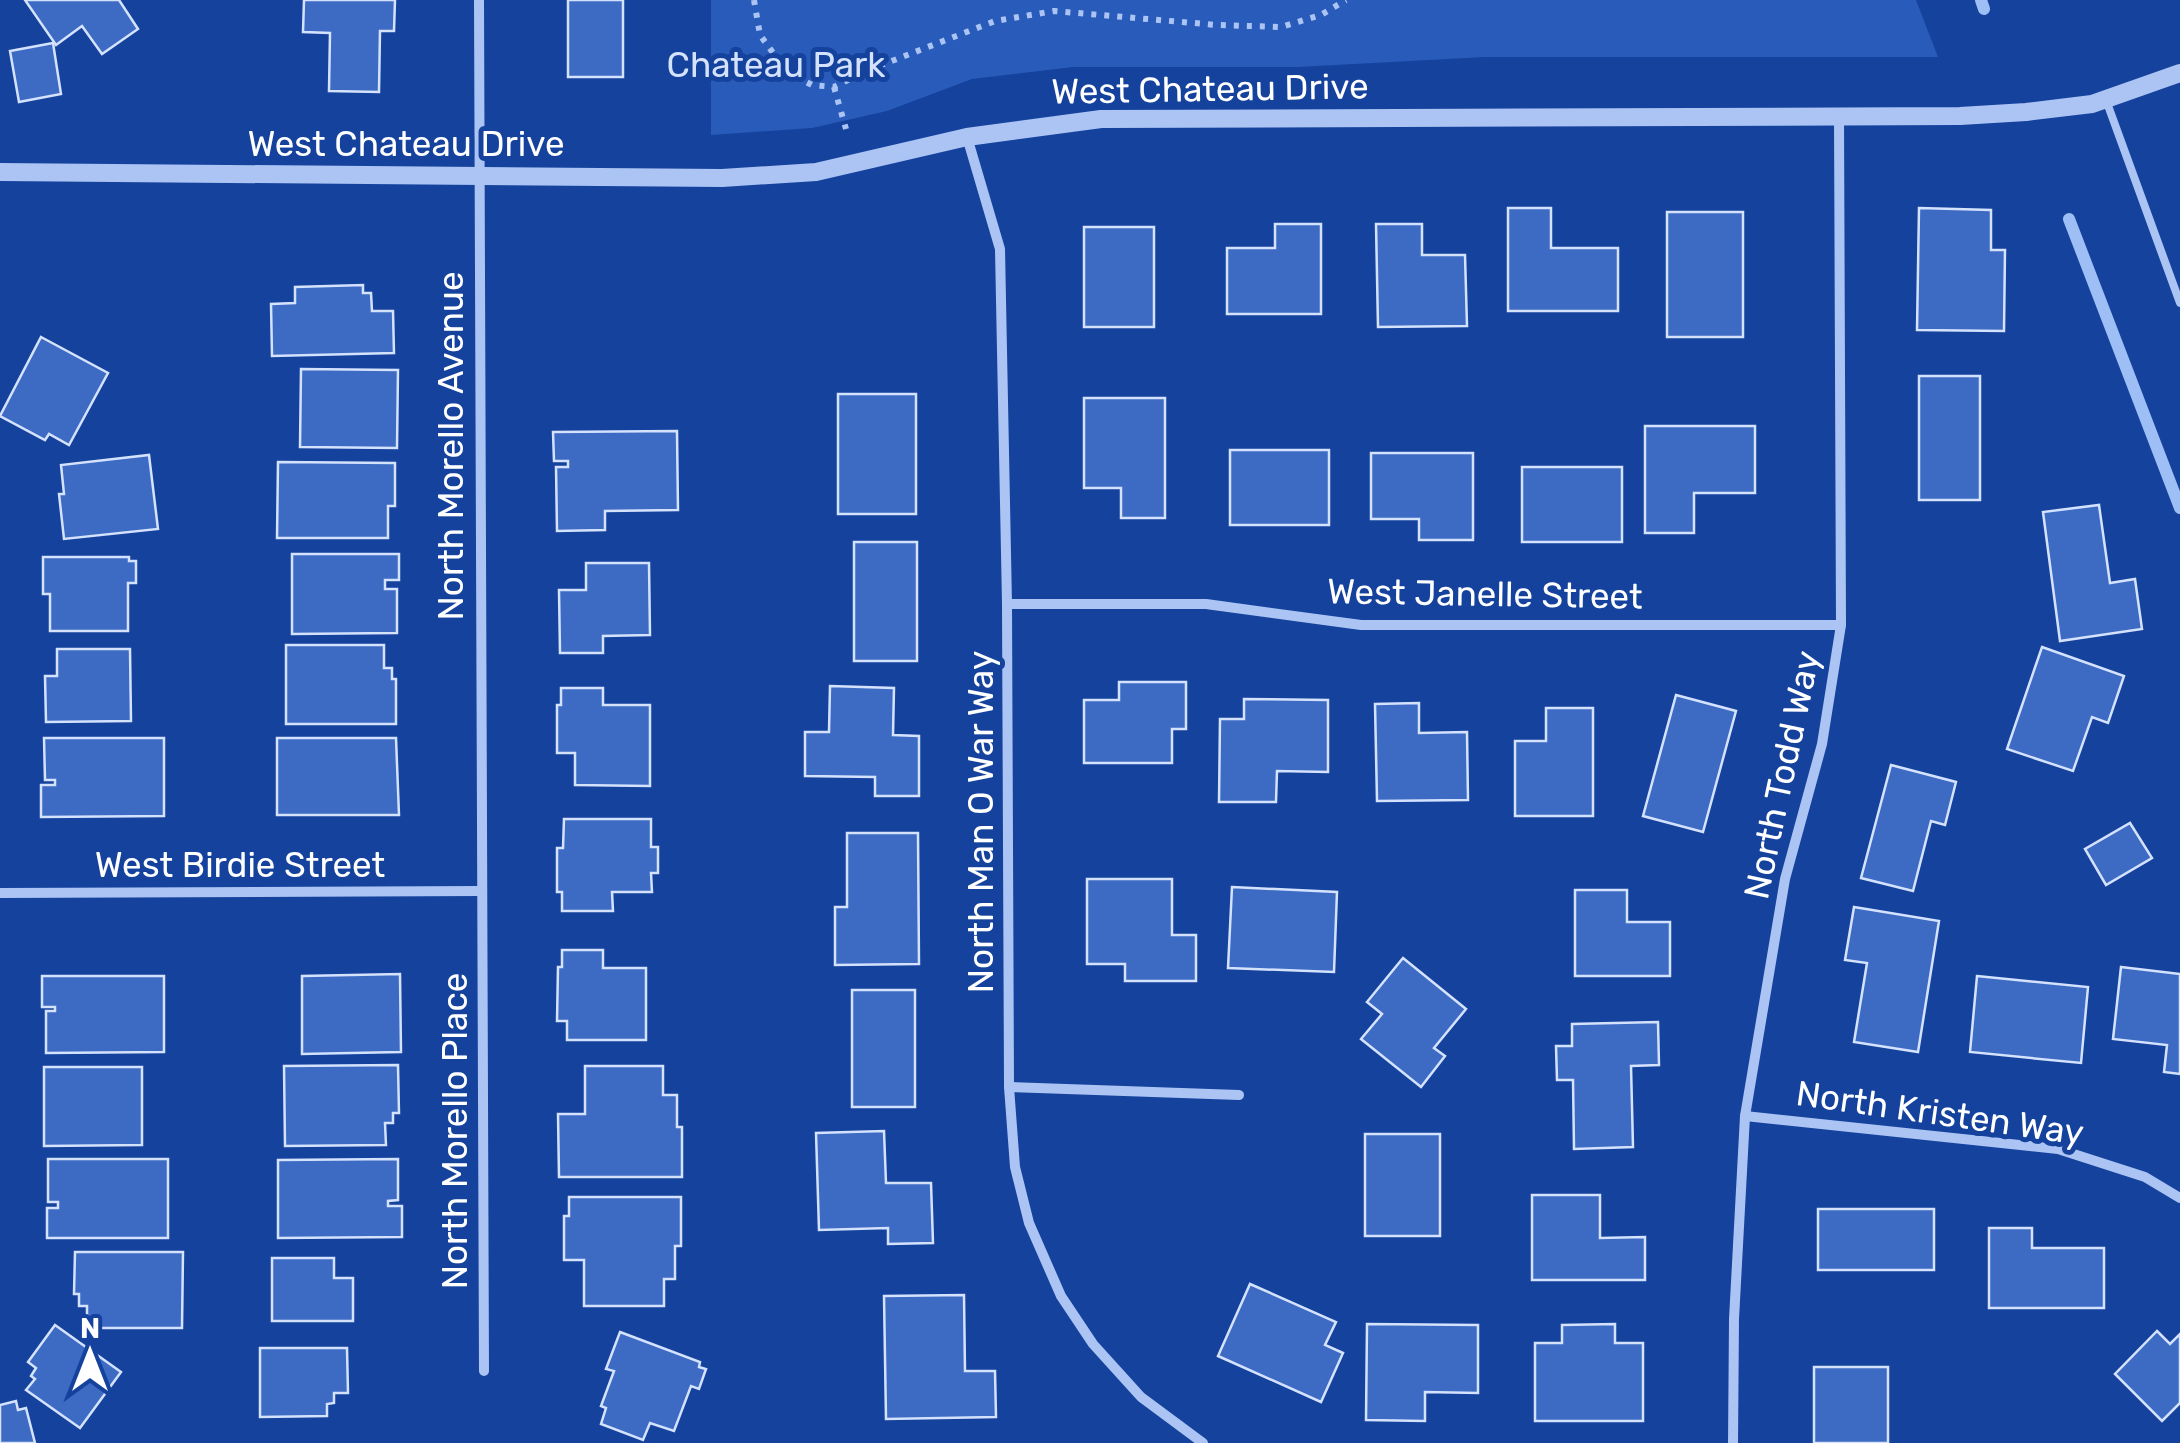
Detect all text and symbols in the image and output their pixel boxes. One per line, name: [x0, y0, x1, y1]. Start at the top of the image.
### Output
park label: Chateau Park: [667, 44, 885, 86]
street label: West Chateau Drive: [1051, 65, 1369, 113]
street label: West Chateau Drive: [247, 123, 565, 165]
street label: North Morello Avenue: [430, 271, 472, 621]
street label: West Janelle Street: [1327, 570, 1643, 618]
street label: North Todd Way: [1735, 647, 1829, 903]
street label: North Man O War Way: [960, 651, 1002, 993]
street label: West Birdie Street: [95, 844, 385, 886]
street label: North Morello Place: [434, 973, 476, 1289]
street label: North Kristen Way: [1794, 1072, 2086, 1154]
north arrow: [40, 1303, 140, 1403]
text: N: [80, 1312, 100, 1345]

